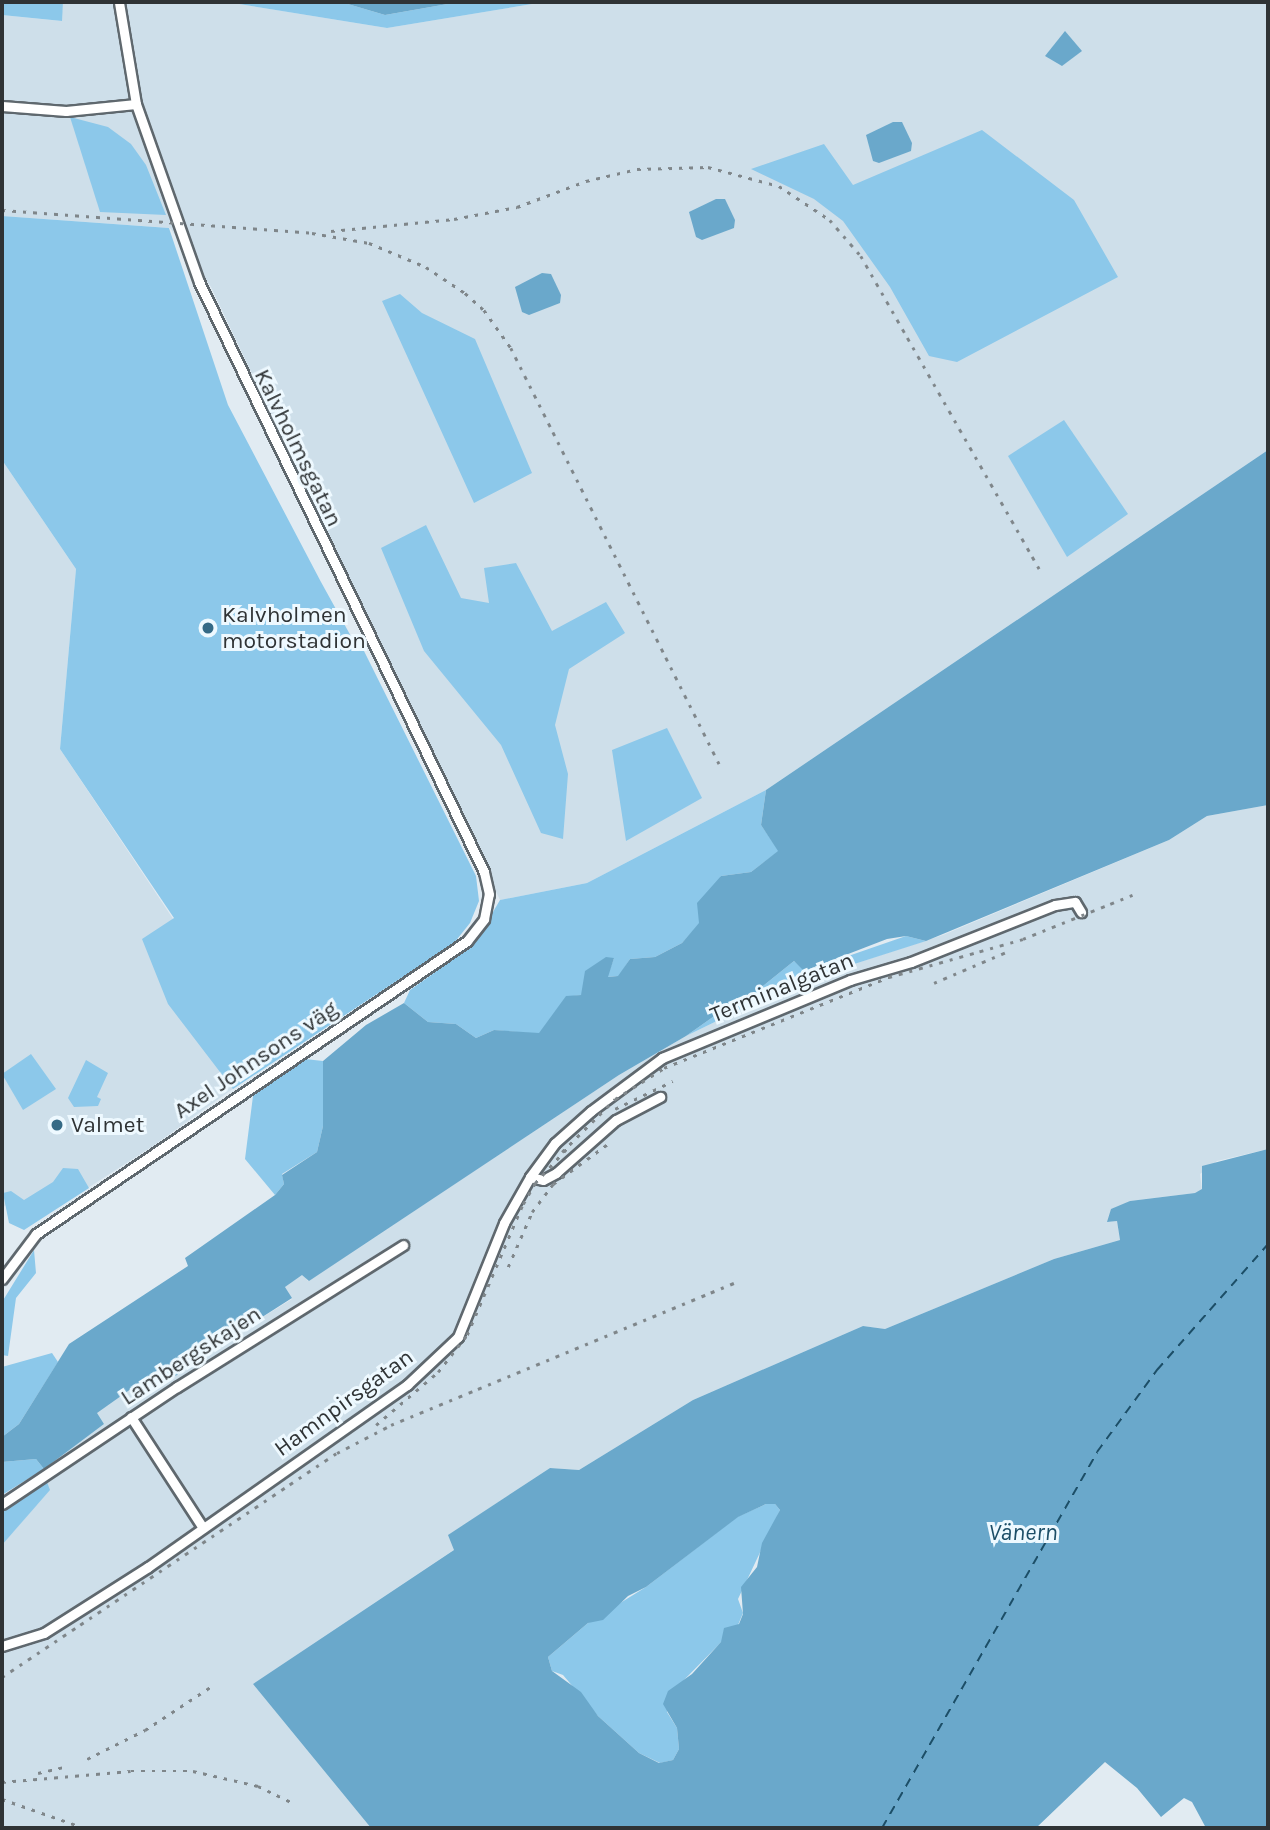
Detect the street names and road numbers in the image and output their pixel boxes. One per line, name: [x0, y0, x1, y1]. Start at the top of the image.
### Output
street label: Kalvholmsgatan: [248, 365, 348, 531]
street label: Terminalgatan: [706, 947, 858, 1029]
street label: Axel Johnsons väg: [169, 995, 343, 1125]
street label: Lambergskajen: [116, 1300, 266, 1412]
street label: Hamnpirsgatan: [269, 1343, 419, 1463]

